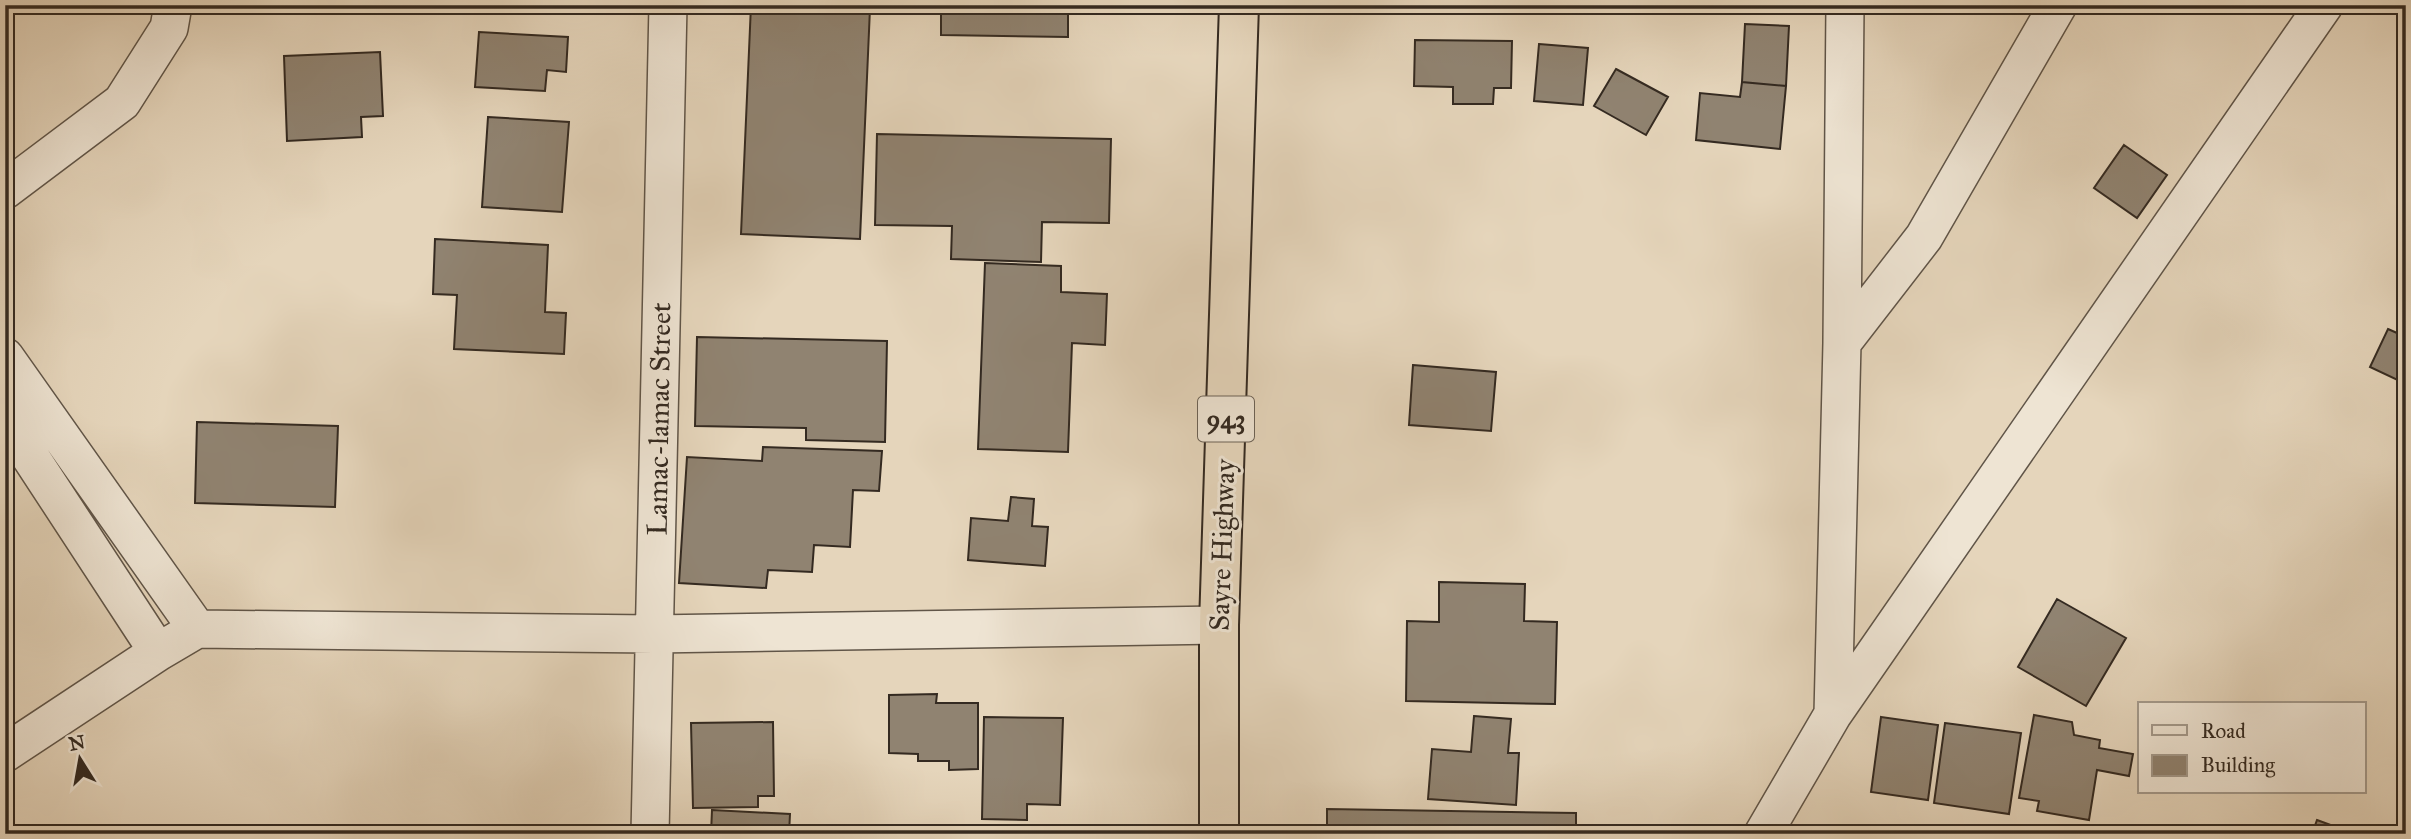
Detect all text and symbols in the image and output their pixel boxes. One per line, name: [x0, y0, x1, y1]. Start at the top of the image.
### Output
street label: Lamac-lamac Street: [639, 302, 679, 536]
road number: 943: [1198, 396, 1254, 442]
street label: Sayre Highway: [1202, 458, 1243, 631]
legend: [2138, 702, 2366, 794]
text: Road: [2201, 718, 2246, 744]
north arrow: [46, 724, 116, 794]
text: N: [67, 730, 87, 756]
text: Building: [2201, 752, 2275, 778]

